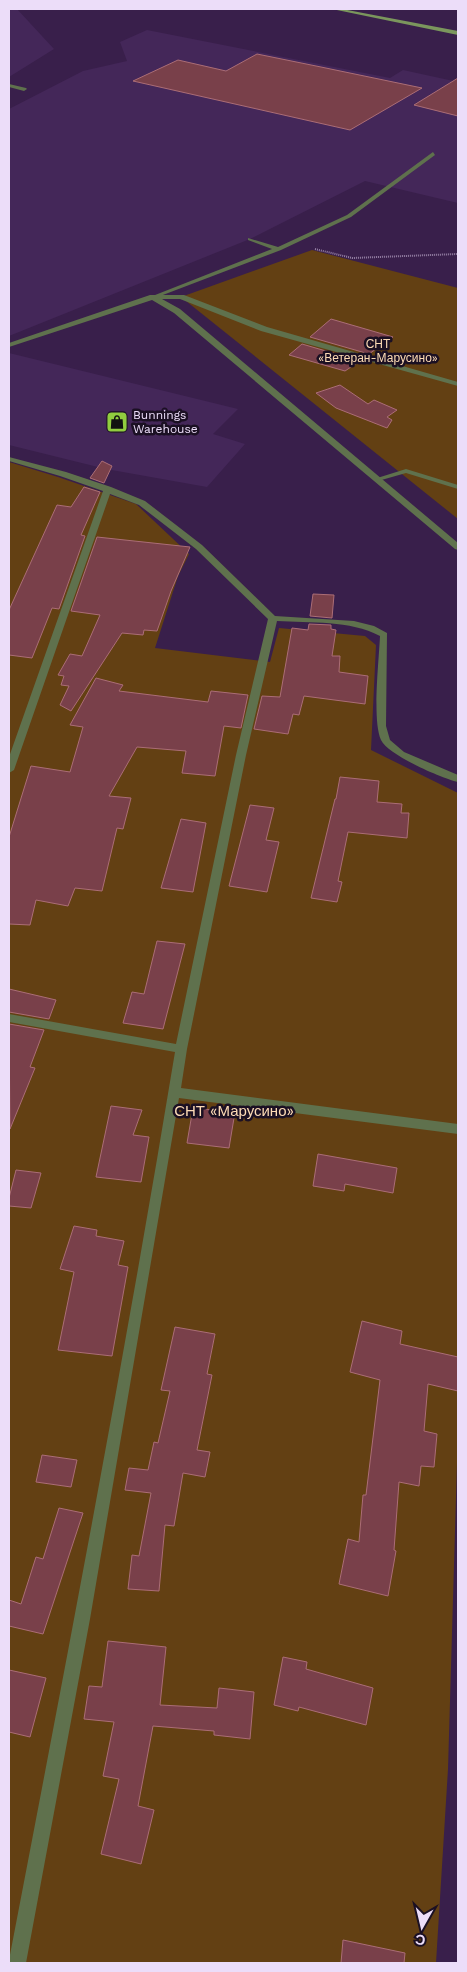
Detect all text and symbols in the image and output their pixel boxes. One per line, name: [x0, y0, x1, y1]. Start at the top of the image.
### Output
park label: СНТ «Ветеран-Марусино»: [318, 337, 438, 365]
place label: Bunnings Warehouse: [133, 408, 198, 436]
shop icon: Bunnings Warehouse: [105, 410, 129, 434]
park label: СНТ «Марусино»: [174, 1102, 294, 1120]
north arrow: [397, 1902, 447, 1952]
text: С: [414, 1931, 426, 1949]

